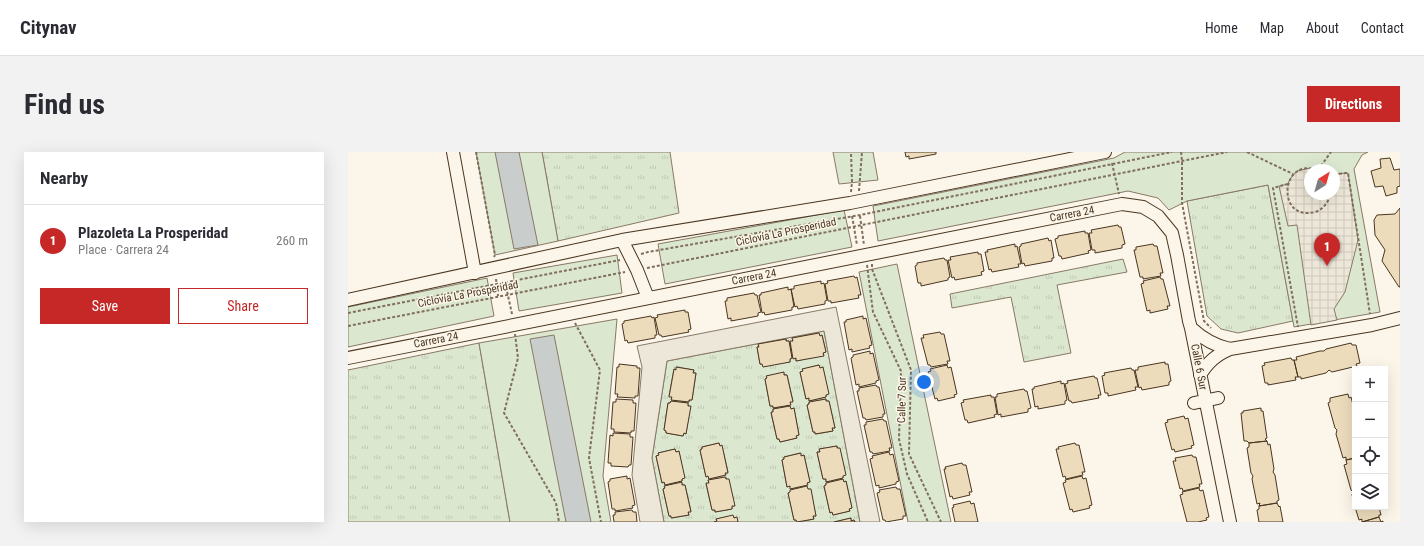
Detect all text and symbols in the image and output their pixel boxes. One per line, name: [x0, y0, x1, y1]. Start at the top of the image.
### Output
text: Citynav: [20, 16, 77, 39]
text: Home: [1205, 20, 1238, 36]
text: Map: [1260, 20, 1284, 36]
text: About: [1306, 20, 1339, 36]
text: Contact: [1361, 20, 1404, 36]
button: Directions: [1307, 86, 1400, 122]
text: Find us: [24, 88, 105, 121]
north arrow: [1304, 164, 1340, 200]
text: Nearby: [40, 168, 88, 188]
street label: Carrera 24: [1049, 203, 1096, 225]
street label: Ciclovía La Prosperidad: [735, 215, 837, 249]
text: Plazoleta La Prosperidad: [78, 224, 228, 242]
text: 1: [50, 233, 56, 248]
text: 260 m: [276, 233, 308, 248]
pin: 1: [1314, 233, 1340, 266]
text: Place · Carrera 24: [78, 242, 169, 257]
street label: Carrera 24: [731, 266, 778, 288]
street label: Ciclovía La Prosperidad: [416, 278, 520, 310]
button: Save: [40, 288, 170, 324]
button: Share: [178, 288, 308, 324]
street label: Carrera 24: [413, 329, 460, 351]
street label: Calle 6 Sur: [1188, 343, 1210, 392]
map controls: [1352, 366, 1388, 510]
button: +: [1352, 366, 1388, 402]
your location: [914, 372, 934, 392]
street label: Calle 7 Sur: [895, 376, 909, 423]
button: −: [1352, 402, 1388, 438]
button: locate: [1352, 438, 1388, 474]
button: layers: [1352, 474, 1388, 510]

